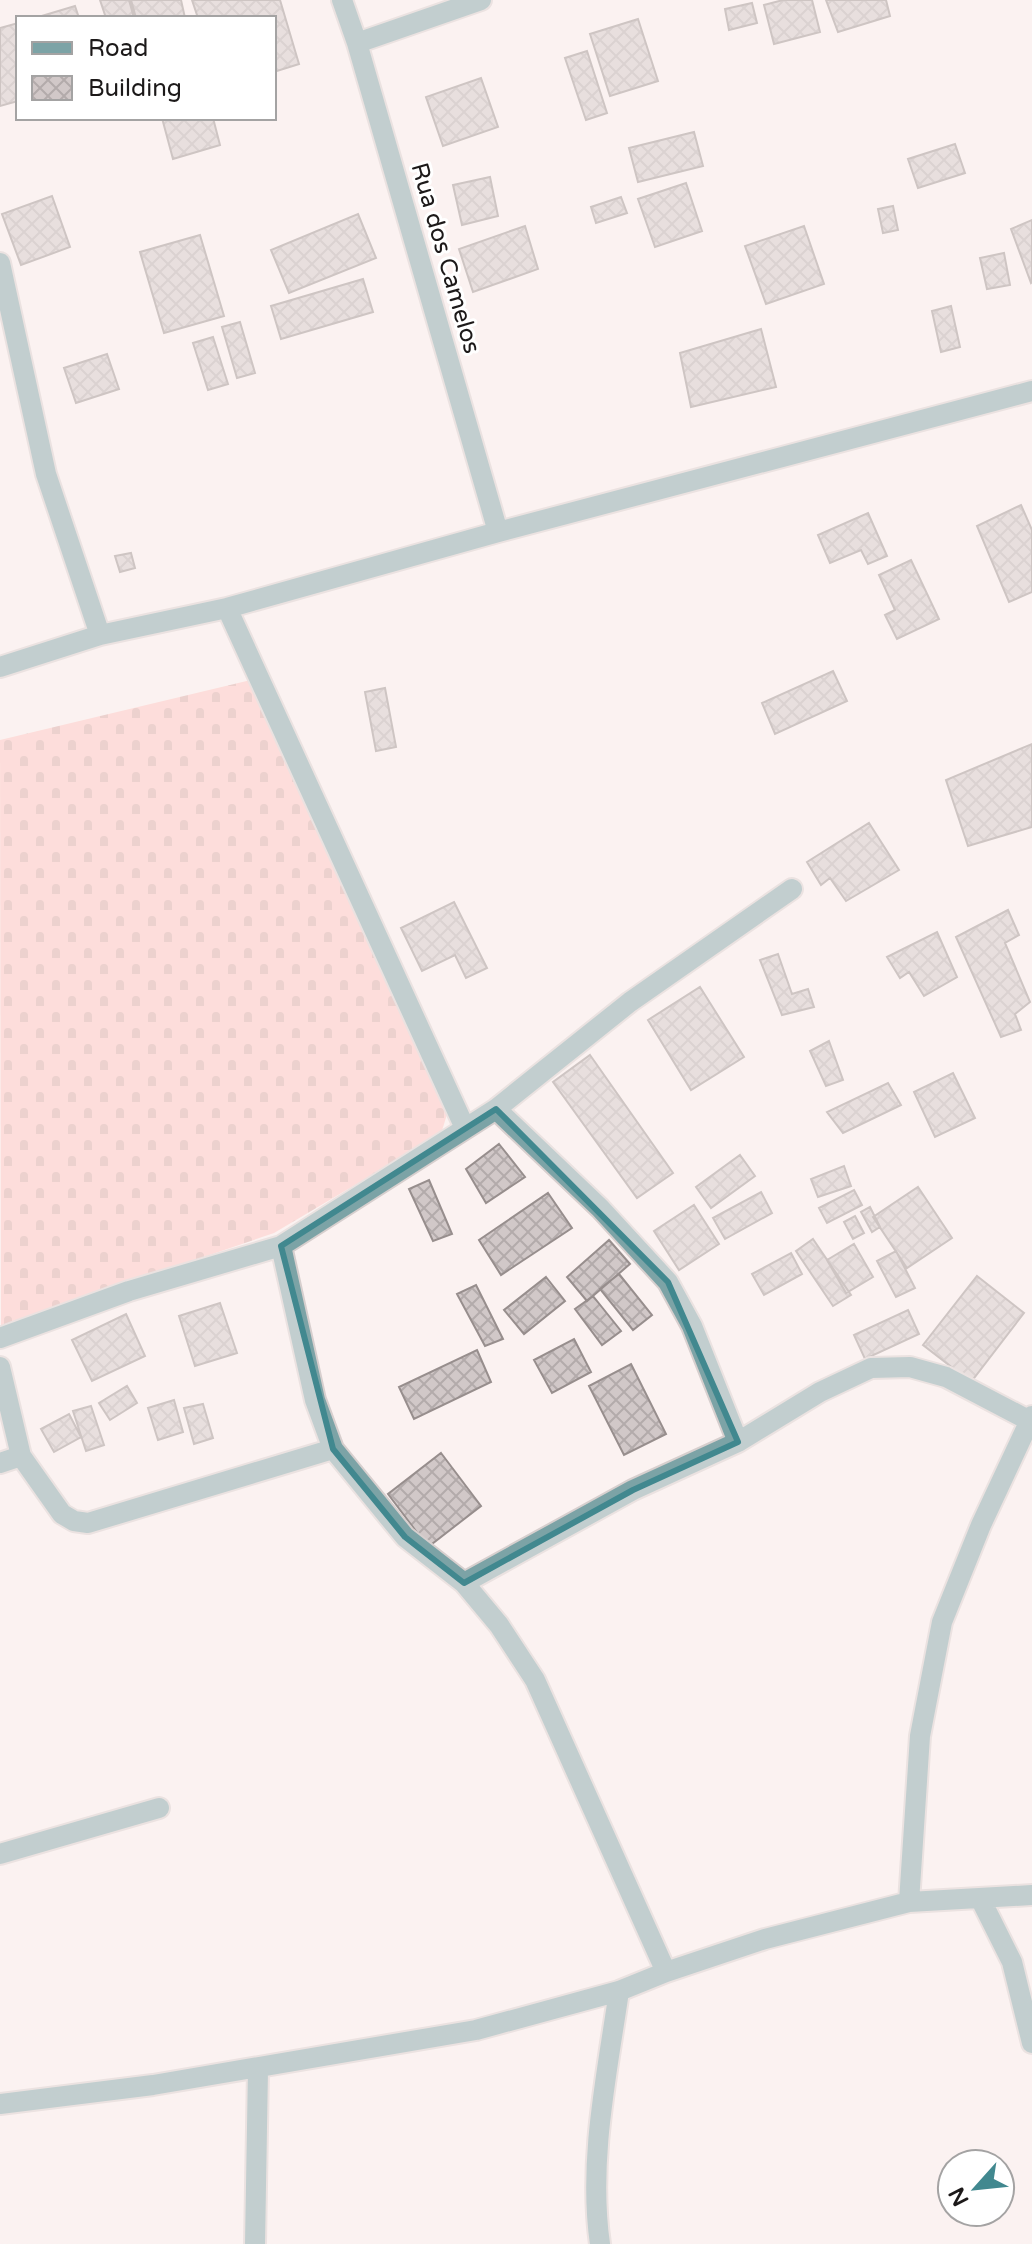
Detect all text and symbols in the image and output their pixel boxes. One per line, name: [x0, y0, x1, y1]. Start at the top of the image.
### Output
legend: [16, 16, 276, 120]
text: Road: [88, 34, 148, 63]
text: Building: [88, 74, 182, 103]
street label: Rua dos Camelos: [404, 160, 487, 357]
north arrow: [936, 2148, 1016, 2228]
text: N: [943, 2183, 975, 2210]

